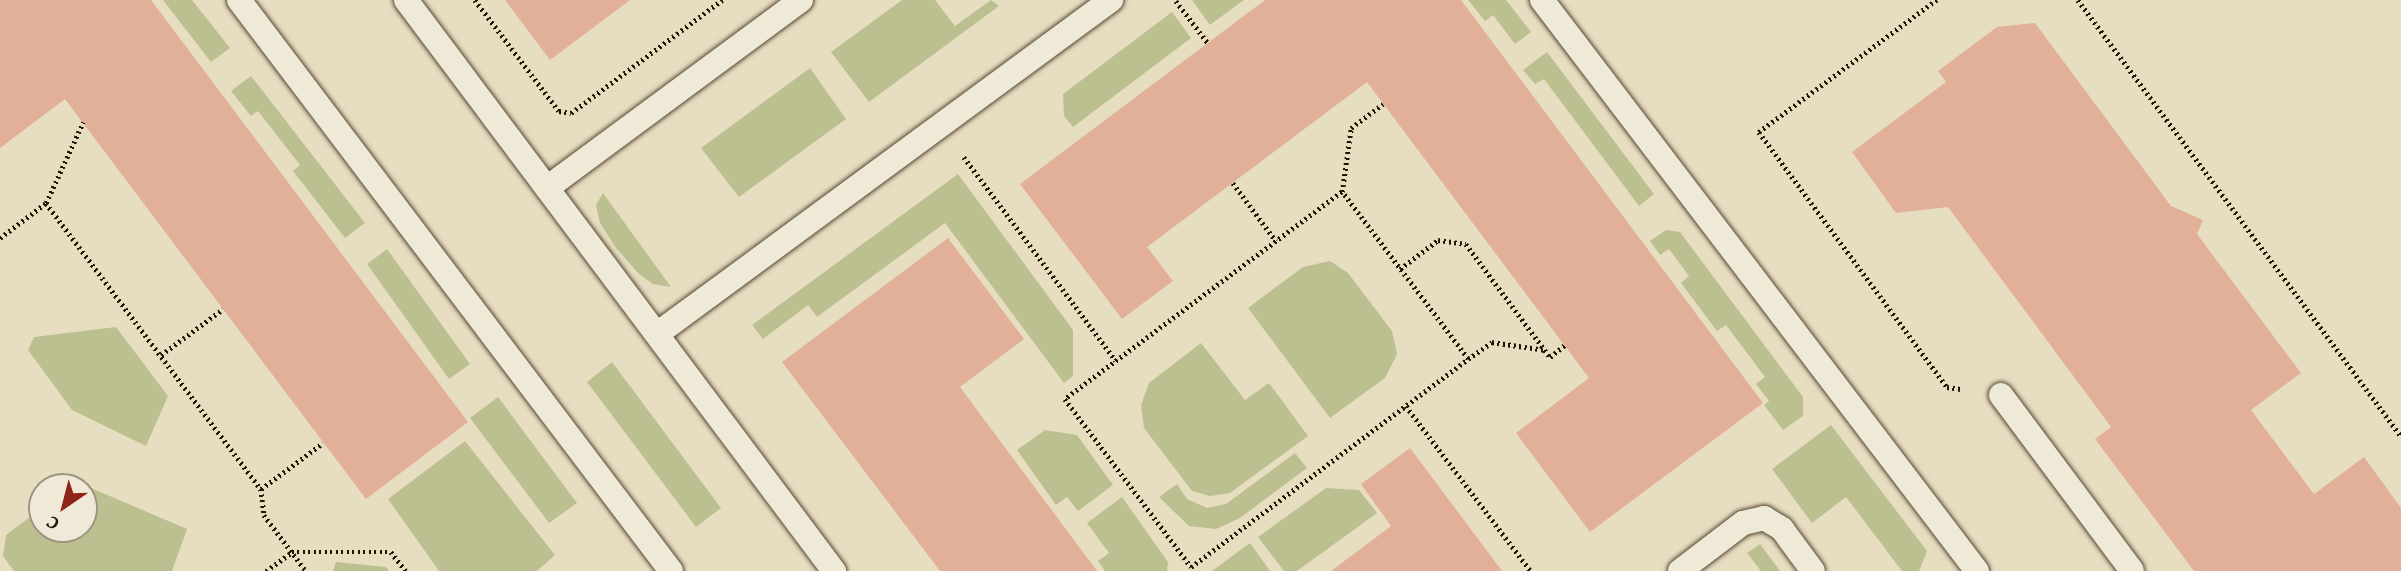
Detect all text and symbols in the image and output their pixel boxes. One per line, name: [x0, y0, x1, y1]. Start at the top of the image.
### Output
north arrow: [28, 473, 98, 543]
text: С: [40, 509, 65, 538]

